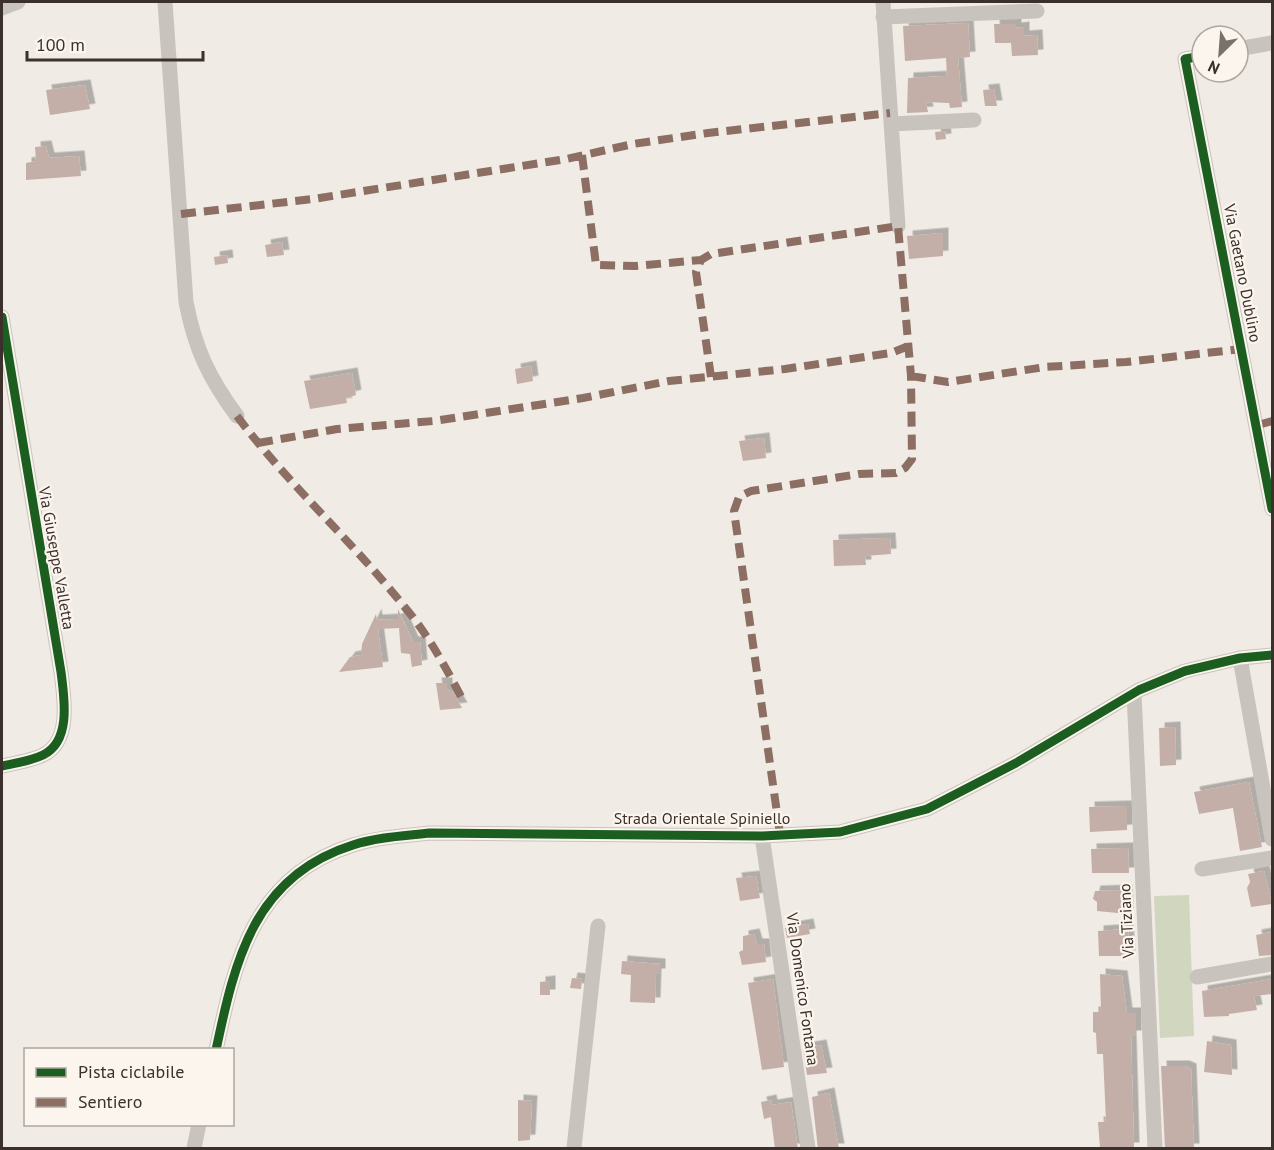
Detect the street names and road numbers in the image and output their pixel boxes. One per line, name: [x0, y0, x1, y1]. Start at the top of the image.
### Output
street label: Via Gaetano Dublino: [1220, 201, 1266, 344]
street label: Via Giuseppe Valletta: [34, 484, 79, 631]
street label: Strada Orientale Spiniello: [614, 808, 790, 828]
street label: Via Tiziano: [1114, 883, 1138, 960]
street label: Via Domenico Fontana: [782, 910, 824, 1067]

